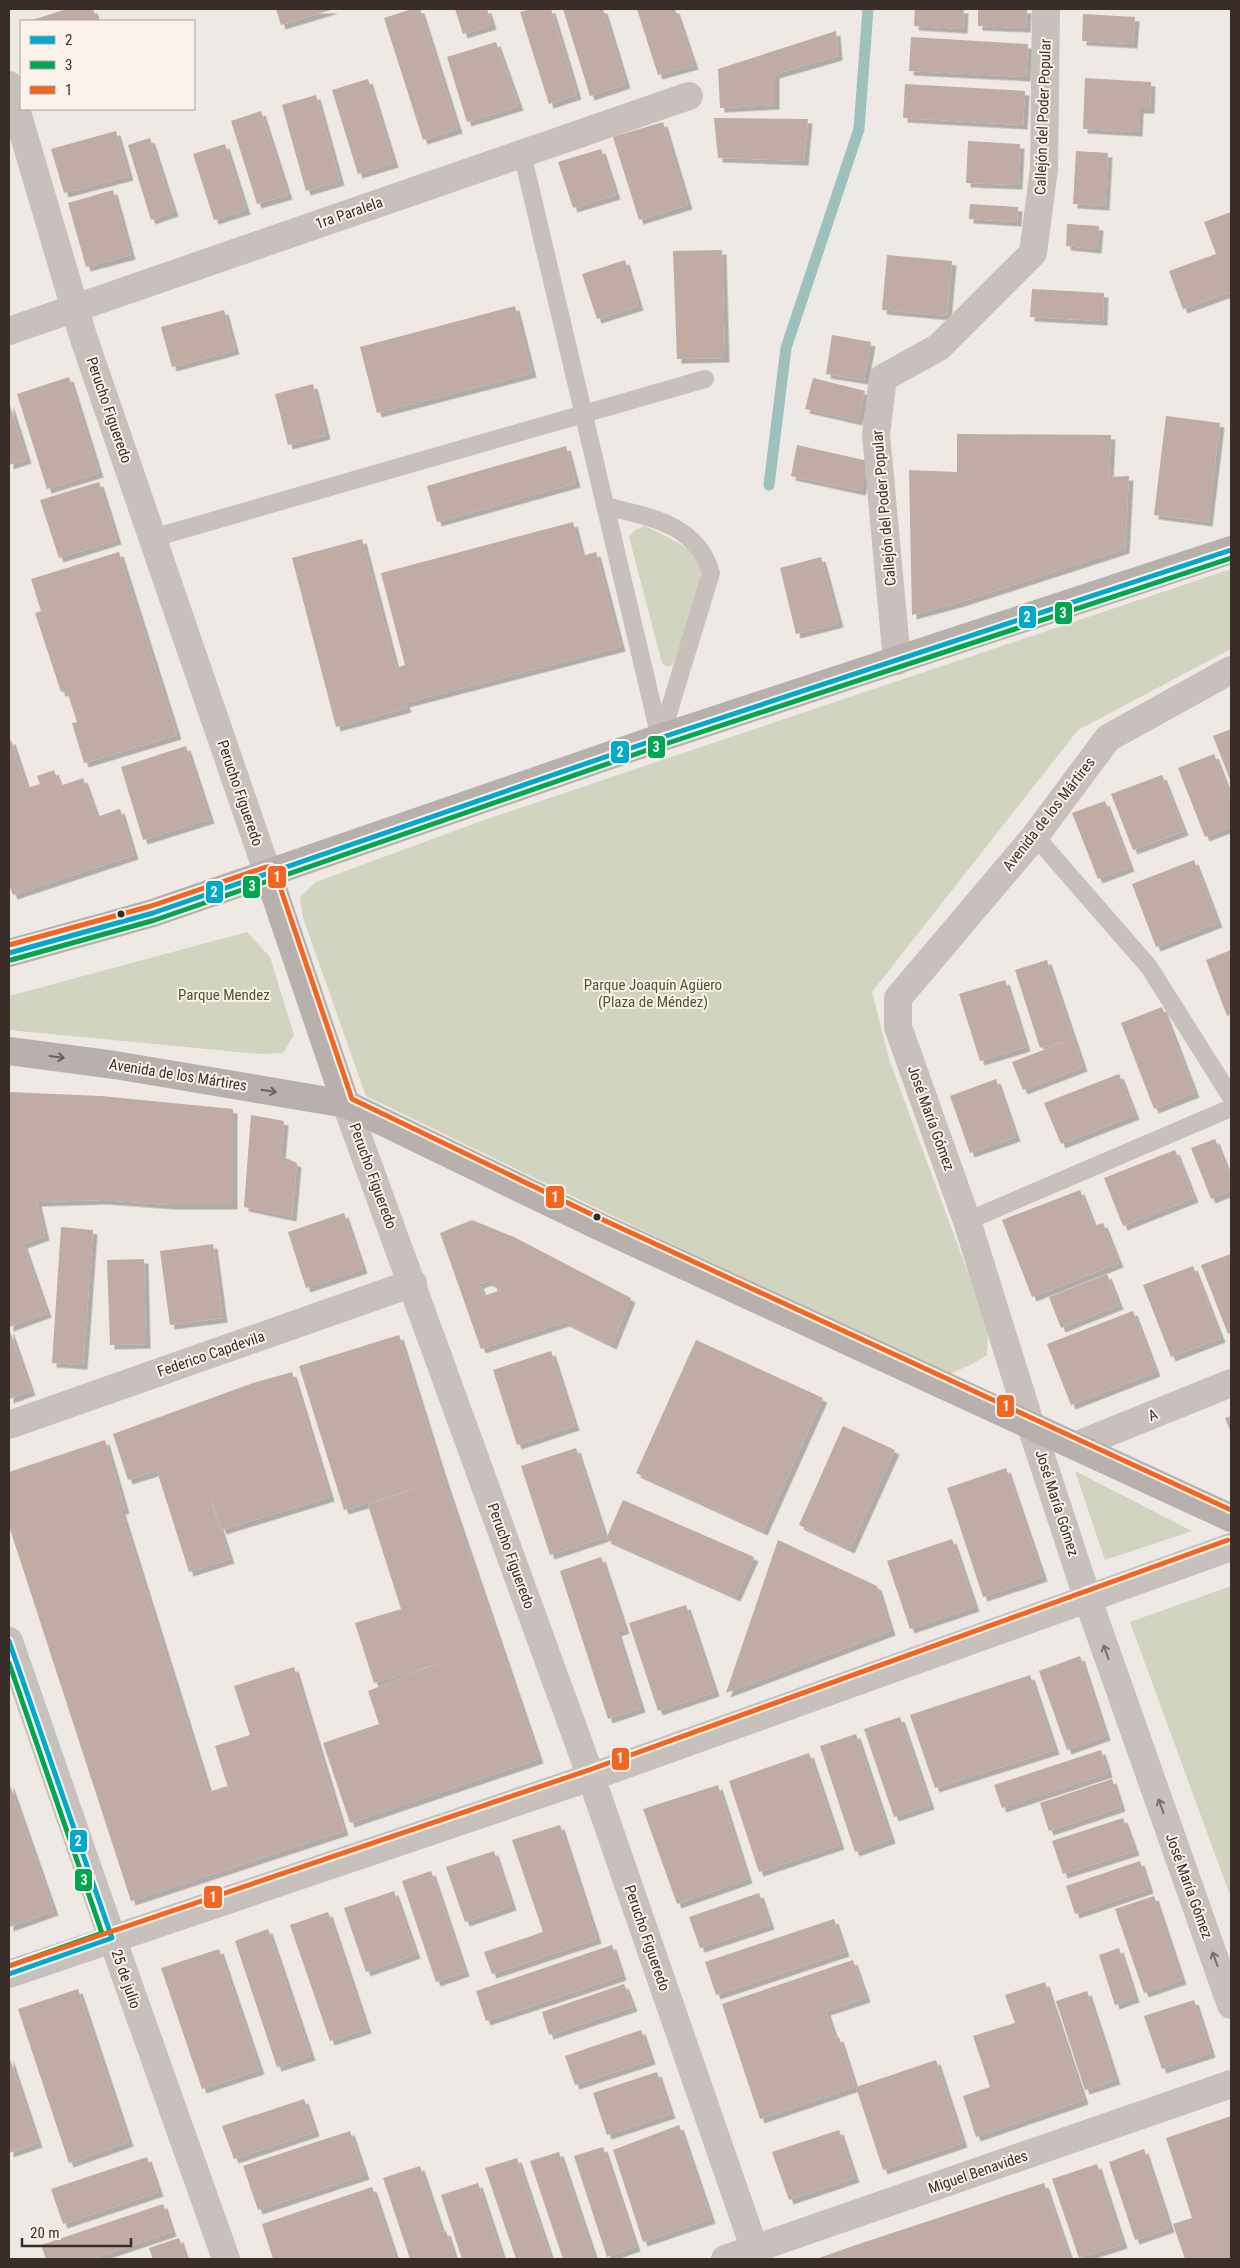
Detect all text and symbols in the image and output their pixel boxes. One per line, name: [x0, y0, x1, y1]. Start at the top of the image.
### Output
legend: [20, 20, 195, 110]
text: 2: [65, 31, 72, 49]
street label: Callejón del Poder Popular: [1031, 38, 1055, 195]
text: 3: [65, 56, 72, 74]
text: 1: [65, 81, 72, 99]
street label: 1ra Paralela: [313, 193, 385, 233]
street label: Perucho Figueredo: [82, 355, 136, 465]
street label: Callejón del Poder Popular: [868, 429, 900, 587]
line badge: 3: [1054, 601, 1073, 625]
line badge: 2: [1018, 605, 1037, 629]
text: 3: [1059, 605, 1067, 621]
text: 2: [1023, 609, 1031, 625]
line badge: 3: [647, 735, 666, 759]
street label: Perucho Figueredo: [213, 738, 267, 848]
text: 3: [652, 739, 660, 755]
line badge: 2: [610, 740, 630, 764]
text: 2: [616, 744, 624, 760]
street label: Avenida de los Mártires: [999, 753, 1099, 874]
line badge: 1: [267, 865, 287, 889]
text: 1: [273, 869, 281, 885]
line badge: 3: [242, 875, 261, 899]
text: 3: [248, 878, 256, 894]
line badge: 2: [205, 880, 224, 904]
text: 2: [210, 884, 218, 900]
unlabelled marker: [116, 909, 126, 919]
park label: Parque Joaquín Agüero (Plaza de Méndez): [584, 976, 722, 1011]
park label: Parque Mendez: [178, 986, 270, 1004]
one-way arrow: [49, 1052, 65, 1062]
street label: Avenida de los Mártires: [108, 1055, 248, 1095]
street label: José María Gómez: [904, 1063, 958, 1173]
one-way arrow: [261, 1086, 277, 1096]
street label: Perucho Figueredo: [346, 1121, 400, 1231]
line badge: 1: [545, 1185, 565, 1209]
text: 1: [551, 1189, 559, 1205]
unlabelled marker: [592, 1212, 602, 1222]
street label: Federico Capdevila: [155, 1327, 267, 1381]
line badge: 1: [996, 1394, 1015, 1418]
text: 1: [1002, 1398, 1010, 1414]
street label: A: [1146, 1405, 1161, 1425]
street label: José María Gómez: [1031, 1448, 1083, 1558]
street label: Perucho Figueredo: [484, 1501, 538, 1611]
one-way arrow: [1101, 1645, 1110, 1661]
line badge: 1: [611, 1747, 630, 1771]
text: 1: [616, 1750, 624, 1766]
one-way arrow: [1156, 1798, 1165, 1814]
line badge: 2: [69, 1829, 88, 1853]
street label: José María Gómez: [1162, 1831, 1216, 1941]
text: 2: [74, 1833, 82, 1849]
line badge: 3: [74, 1868, 93, 1892]
text: 3: [80, 1872, 88, 1888]
street label: Perucho Figueredo: [620, 1883, 674, 1993]
line badge: 1: [203, 1885, 223, 1909]
text: 1: [209, 1889, 217, 1905]
street label: 25 de julio: [108, 1947, 144, 2011]
one-way arrow: [1210, 1952, 1219, 1967]
street label: Miguel Benavides: [926, 2146, 1030, 2197]
scale bar: [22, 2216, 131, 2248]
text: 20 m: [30, 2224, 60, 2242]

